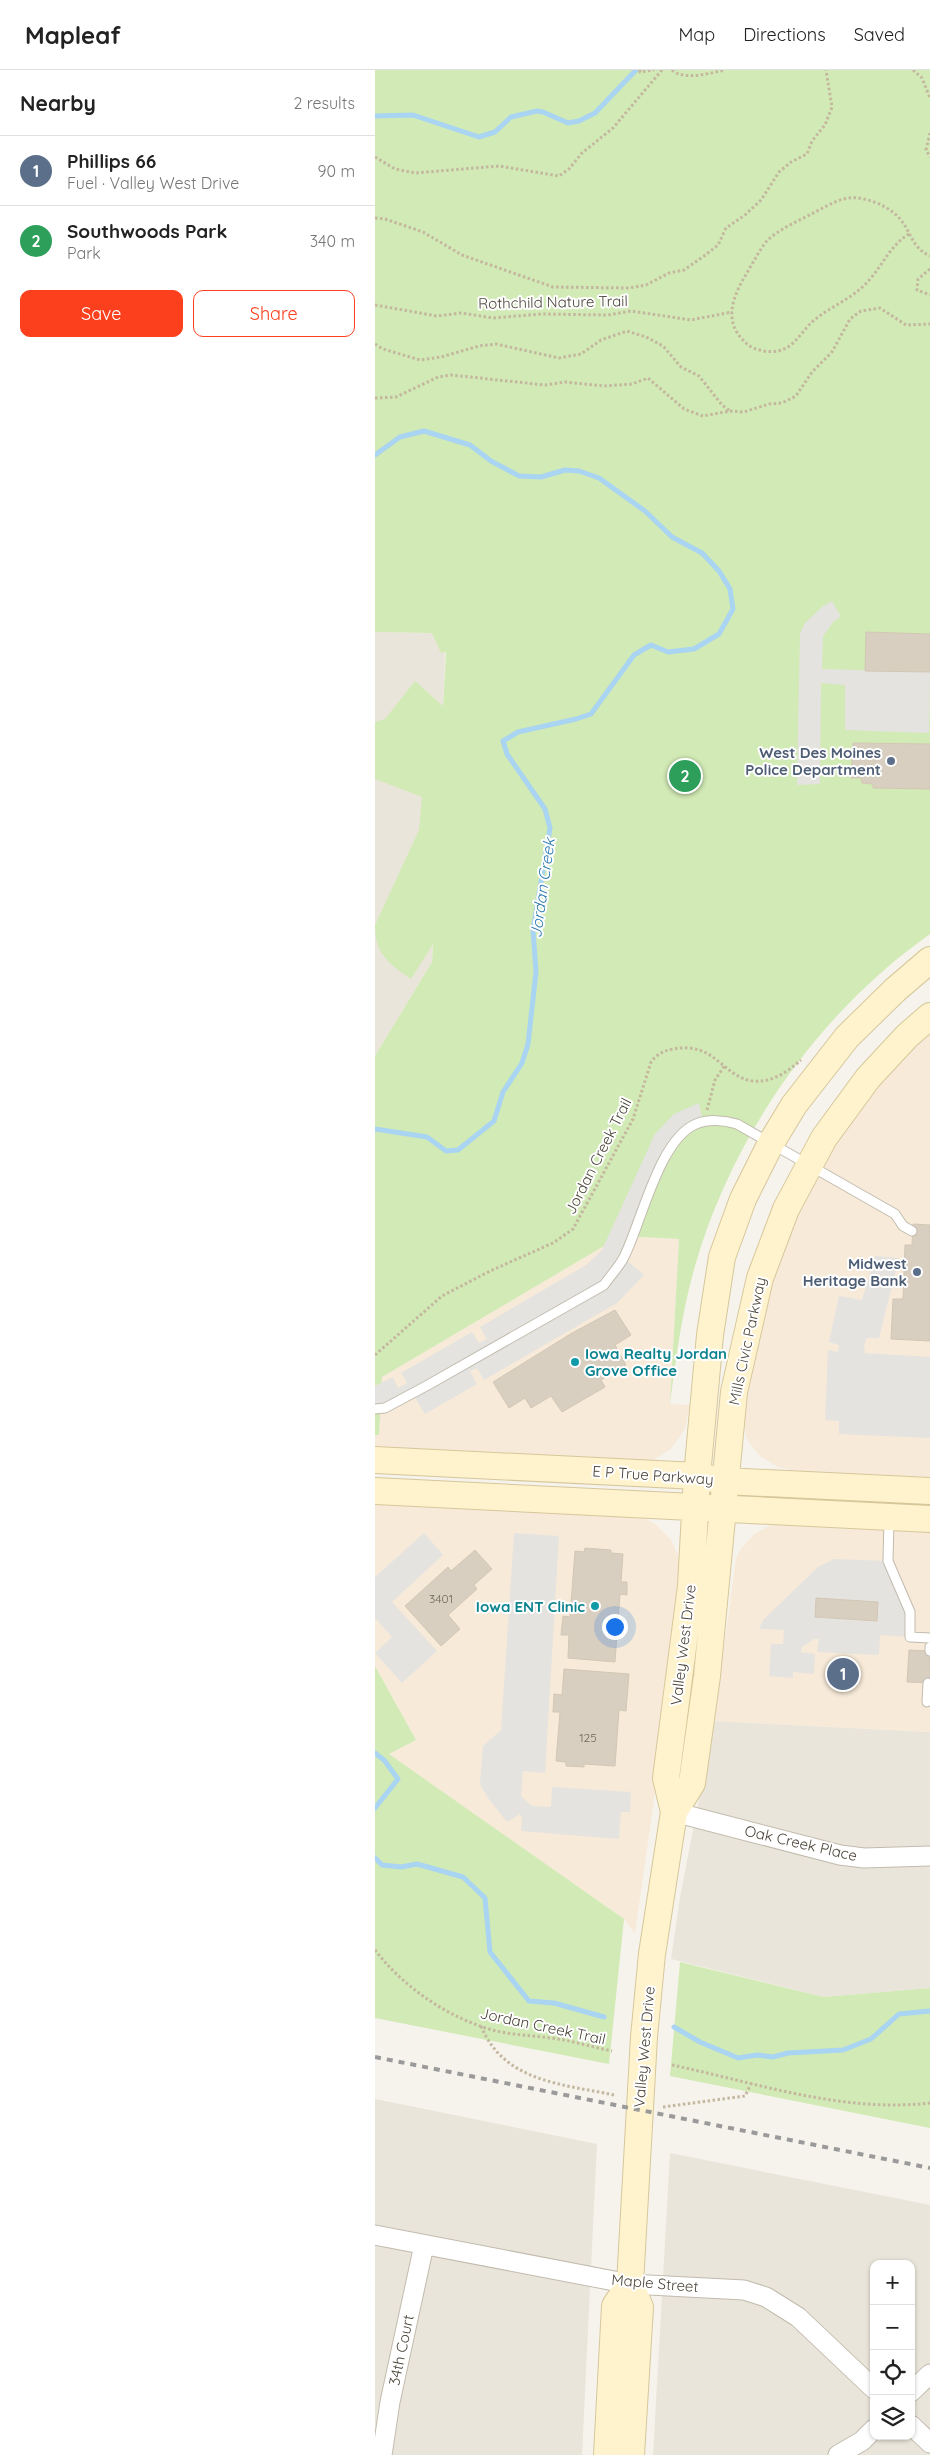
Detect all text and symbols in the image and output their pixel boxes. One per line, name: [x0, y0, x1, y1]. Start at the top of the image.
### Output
text: Mapleaf: [25, 20, 121, 50]
text: Map: [678, 23, 715, 46]
text: Directions: [743, 23, 826, 46]
text: Saved: [854, 23, 905, 46]
text: Nearby: [20, 90, 96, 116]
text: 2 results: [293, 93, 355, 113]
text: Phillips 66: [67, 149, 156, 173]
text: 1: [33, 161, 39, 181]
text: 90 m: [318, 161, 355, 181]
text: Fuel · Valley West Drive: [67, 173, 239, 193]
text: Southwoods Park: [67, 219, 227, 243]
text: 2: [31, 231, 41, 251]
text: 340 m: [310, 231, 355, 251]
text: Park: [67, 243, 101, 263]
button: Save: [20, 290, 183, 337]
button: Share: [193, 290, 355, 337]
street label: Rothchild Nature Trail: [478, 291, 628, 313]
place label: West Des Moines Police Department: [745, 743, 881, 779]
marker: West Des Moines Police Department: [885, 755, 897, 767]
pin: 2: [669, 757, 701, 795]
water label: Jordan Creek: [525, 835, 559, 939]
street label: Jordan Creek Trail: [561, 1095, 635, 1217]
place label: Midwest Heritage Bank: [803, 1254, 907, 1290]
marker: Midwest Heritage Bank: [911, 1266, 923, 1278]
street label: Mills Civic Parkway: [724, 1275, 770, 1407]
place label: Iowa Realty Jordan Grove Office: [585, 1344, 727, 1380]
marker: Iowa Realty Jordan Grove Office: [569, 1356, 581, 1368]
street label: E P True Parkway: [592, 1461, 714, 1489]
street label: Valley West Drive: [666, 1583, 700, 1707]
house number: 3401: [429, 1591, 453, 1606]
place label: Iowa ENT Clinic: [476, 1597, 585, 1616]
marker: Iowa ENT Clinic: [589, 1600, 601, 1612]
your location: [602, 1614, 628, 1640]
pin: 1: [827, 1655, 859, 1693]
house number: 125: [579, 1730, 597, 1745]
street label: Oak Creek Place: [743, 1821, 859, 1865]
street label: Valley West Drive: [629, 1986, 659, 2108]
street label: Jordan Creek Trail: [478, 2003, 608, 2049]
map controls: [870, 2260, 915, 2440]
button: +: [870, 2260, 915, 2305]
street label: Maple Street: [611, 2270, 699, 2296]
button: −: [870, 2305, 915, 2350]
street label: 34th Court: [384, 2313, 418, 2387]
button: locate: [870, 2350, 915, 2395]
button: layers: [870, 2395, 915, 2440]

